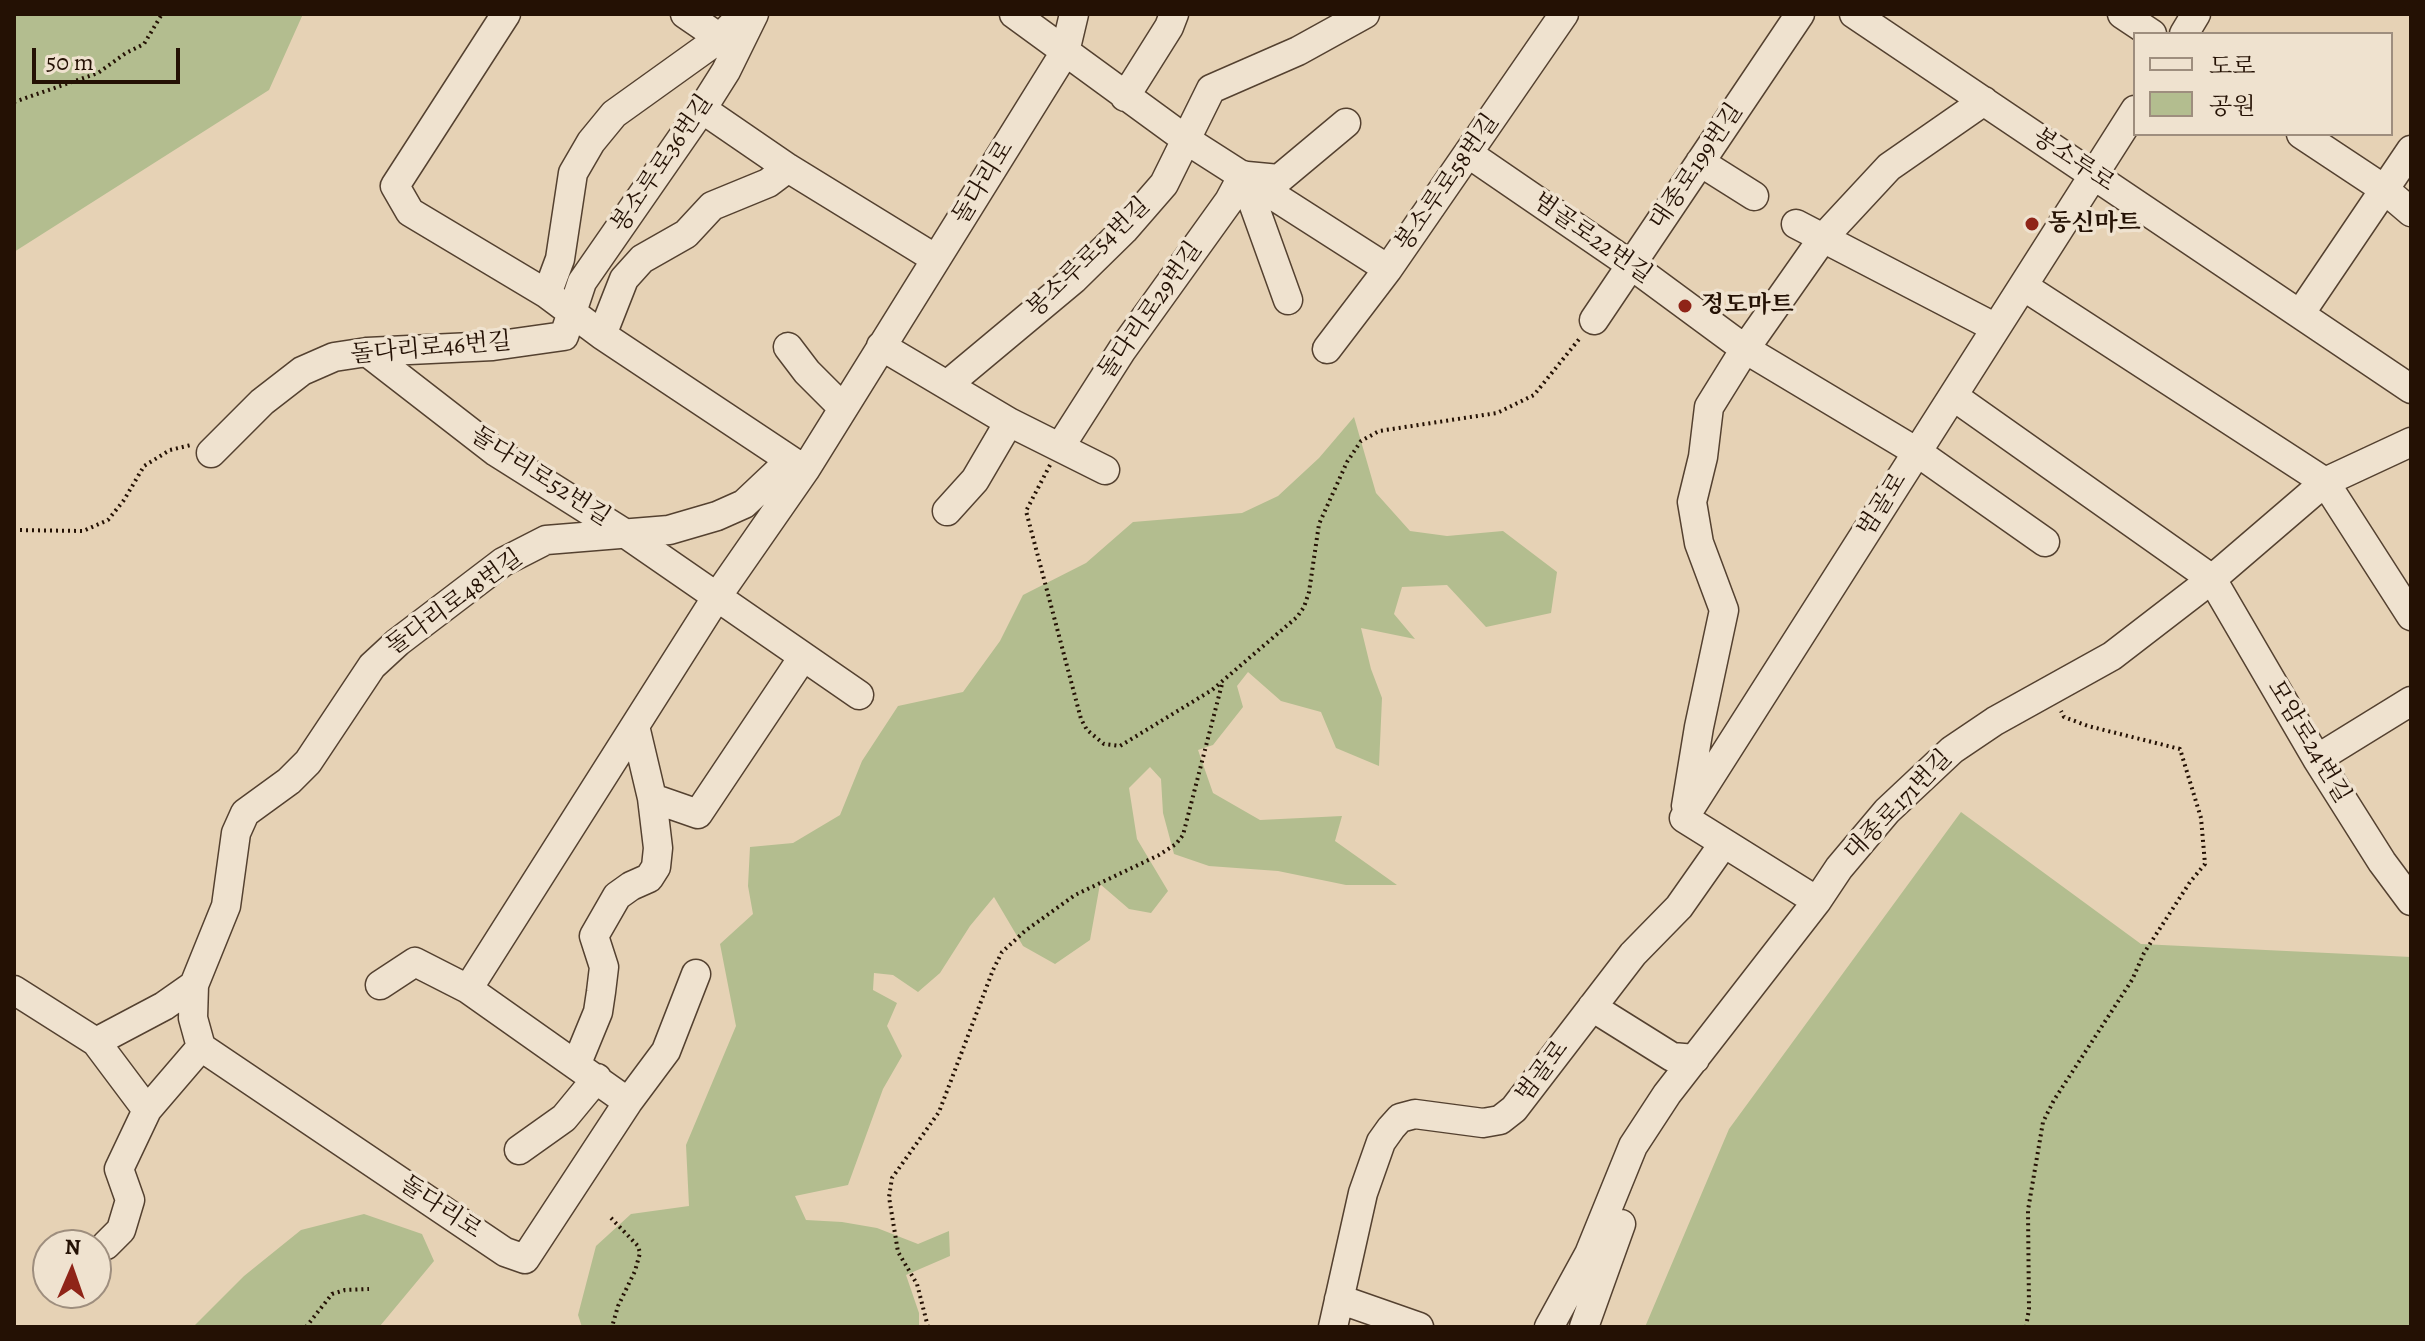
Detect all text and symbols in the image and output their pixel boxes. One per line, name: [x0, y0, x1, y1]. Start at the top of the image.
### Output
scale bar: [36, 32, 184, 82]
legend: [2133, 32, 2393, 136]
text: 50 m: [46, 46, 94, 78]
text: 도로: [2209, 50, 2255, 82]
street label: 봉소루로36번길: [606, 90, 720, 238]
text: 공원: [2209, 90, 2255, 122]
street label: 대종로199번길: [1644, 98, 1750, 236]
street label: 봉소루로58번길: [1390, 109, 1506, 257]
street label: 봉소루로: [2027, 123, 2119, 199]
street label: 돌다리로: [947, 136, 1021, 230]
street label: 범골로22번길: [1527, 187, 1657, 291]
street label: 봉소루로54번길: [1021, 192, 1157, 324]
place label: 동신마트: [2048, 210, 2141, 238]
marker: 동신마트: [2023, 215, 2041, 233]
street label: 돌다리로29번길: [1093, 237, 1209, 385]
place label: 정도마트: [1701, 292, 1794, 320]
marker: 정도마트: [1676, 297, 1694, 315]
street label: 돌다리로46번길: [350, 328, 512, 370]
street label: 돌다리로52번길: [465, 421, 615, 533]
street label: 범골로: [1852, 468, 1914, 542]
street label: 돌다리로48번길: [381, 544, 529, 662]
street label: 모암로24번길: [2260, 675, 2356, 809]
street label: 대종로171번길: [1839, 745, 1959, 867]
street label: 범골로: [1511, 1036, 1575, 1108]
street label: 돌다리로: [394, 1170, 486, 1246]
north arrow: [32, 1229, 112, 1309]
text: N: [64, 1232, 81, 1262]

